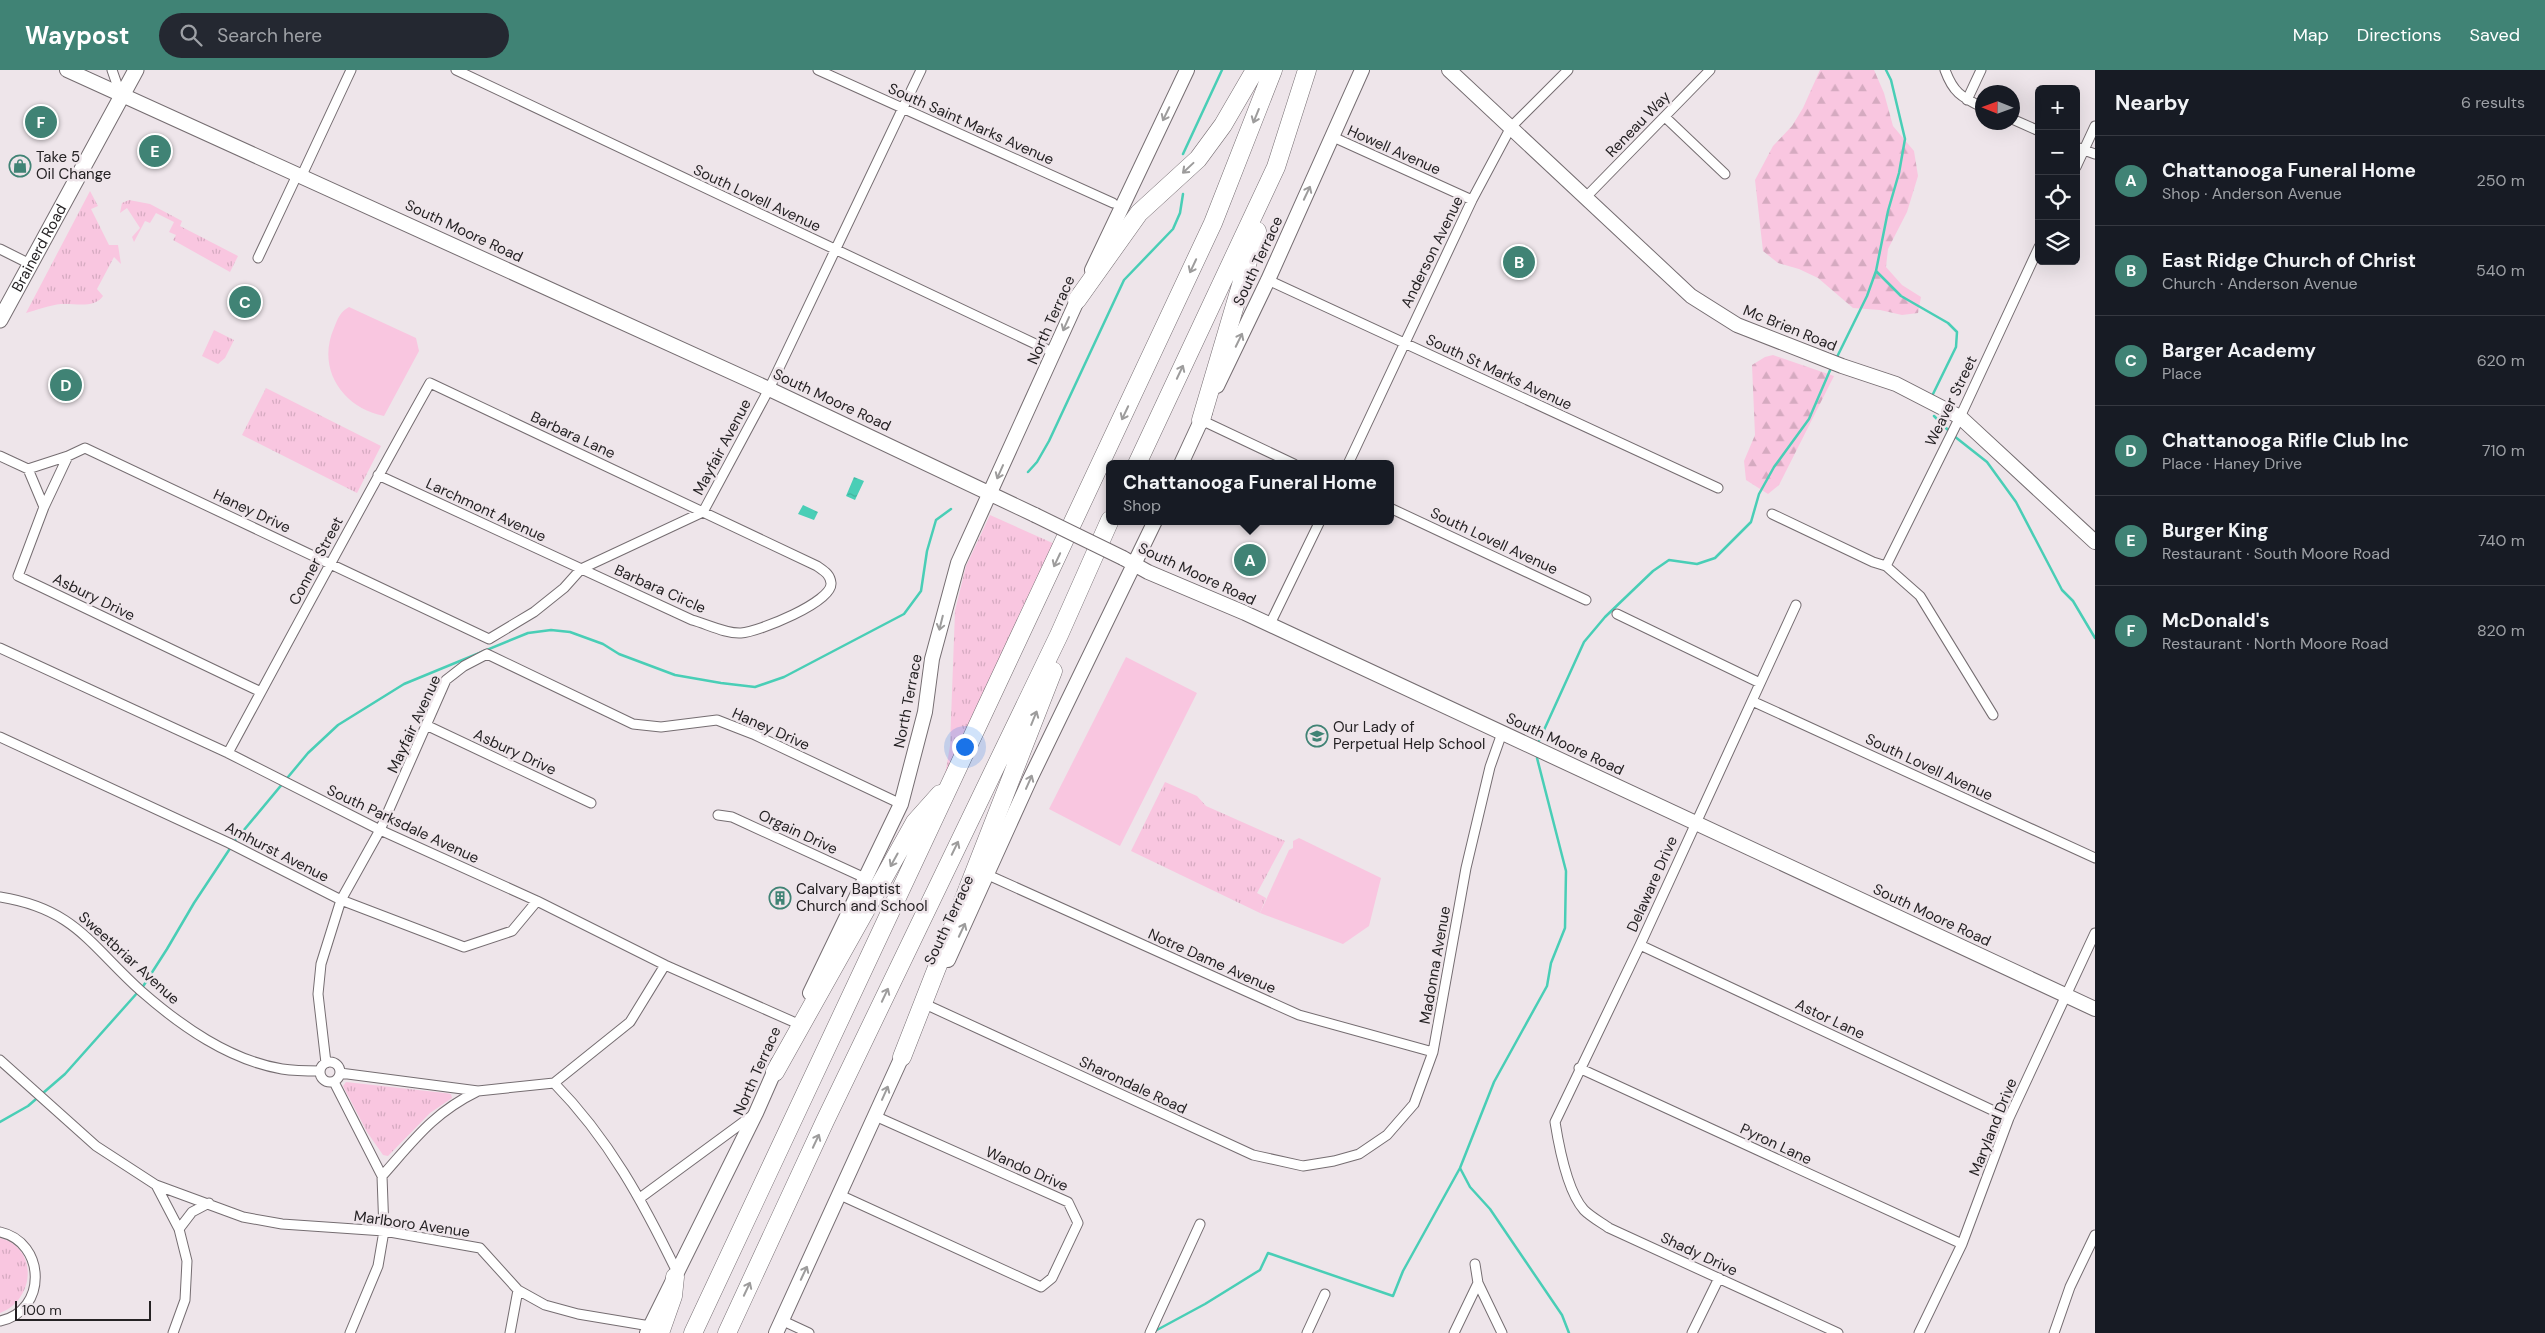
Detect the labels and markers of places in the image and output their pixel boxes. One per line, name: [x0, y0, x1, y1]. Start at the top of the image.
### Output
pin: F: [25, 103, 57, 141]
pin: E: [139, 132, 171, 170]
place label: Take 5 Oil Change: [36, 147, 111, 184]
shop icon: Take 5 Oil Change: [8, 154, 32, 178]
pin: B: [1503, 243, 1535, 281]
pin: C: [229, 283, 261, 321]
pin: D: [50, 366, 82, 404]
pin: A: [1234, 541, 1266, 579]
place label: Our Lady of Perpetual Help School: [1333, 717, 1485, 754]
school or university icon: Our Lady of Perpetual Help School: [1305, 724, 1329, 748]
place label: Calvary Baptist Church and School: [796, 879, 928, 916]
building icon: Calvary Baptist Church and School: [768, 886, 792, 910]

